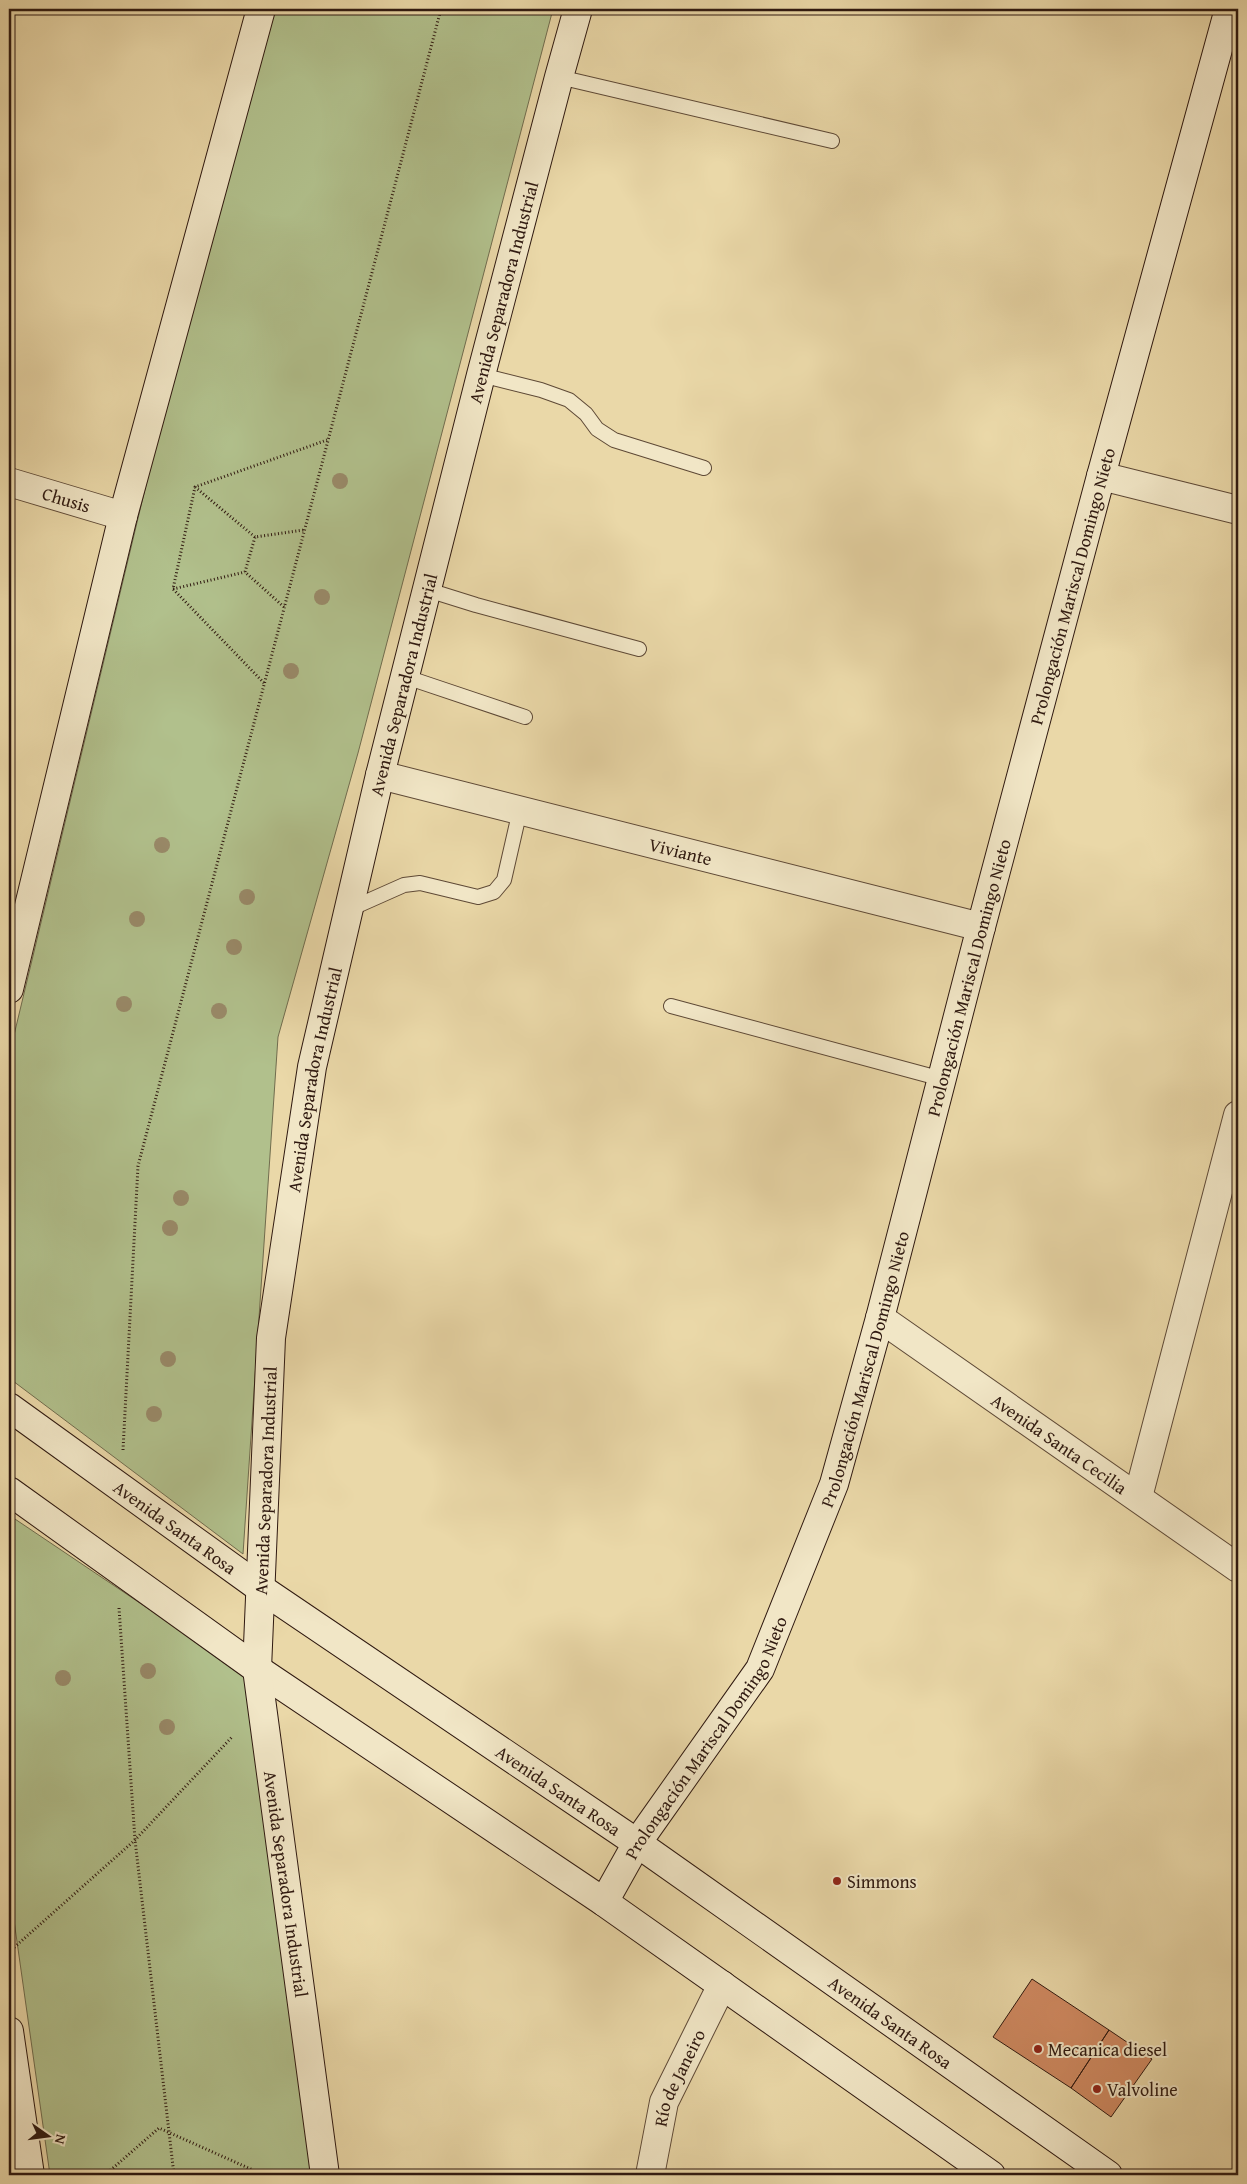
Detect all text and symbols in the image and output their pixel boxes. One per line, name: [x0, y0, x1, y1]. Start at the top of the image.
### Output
street label: Avenida Separadora Industrial: [461, 178, 545, 406]
street label: Prolongación Mariscal Domingo Nieto: [1022, 444, 1122, 727]
street label: Chusis: [39, 479, 94, 519]
street label: Avenida Separadora Industrial: [362, 570, 444, 799]
street label: Viviante: [646, 830, 715, 872]
street label: Prolongación Mariscal Domingo Nieto: [919, 836, 1017, 1119]
street label: Avenida Separadora Industrial: [280, 964, 348, 1194]
street label: Prolongación Mariscal Domingo Nieto: [813, 1228, 915, 1511]
street label: Avenida Separadora Industrial: [247, 1366, 283, 1596]
street label: Avenida Santa Cecilia: [986, 1386, 1133, 1501]
street label: Avenida Santa Rosa: [108, 1473, 243, 1581]
street label: Prolongación Mariscal Domingo Nieto: [617, 1612, 793, 1864]
street label: Avenida Santa Rosa: [491, 1738, 627, 1842]
street label: Avenida Separadora Industrial: [257, 1769, 315, 1999]
place label: Simmons: [847, 1868, 917, 1895]
marker: Simmons: [831, 1875, 843, 1887]
street label: Avenida Santa Rosa: [823, 1969, 958, 2075]
street label: Río de Janeiro: [646, 2024, 712, 2129]
place label: Mecanica diesel: [1048, 2036, 1167, 2063]
marker: Mecanica diesel: [1032, 2043, 1044, 2055]
place label: Valvoline: [1107, 2076, 1178, 2103]
marker: Valvoline: [1091, 2083, 1103, 2095]
north arrow: [22, 2112, 72, 2162]
text: N: [50, 2132, 71, 2147]

